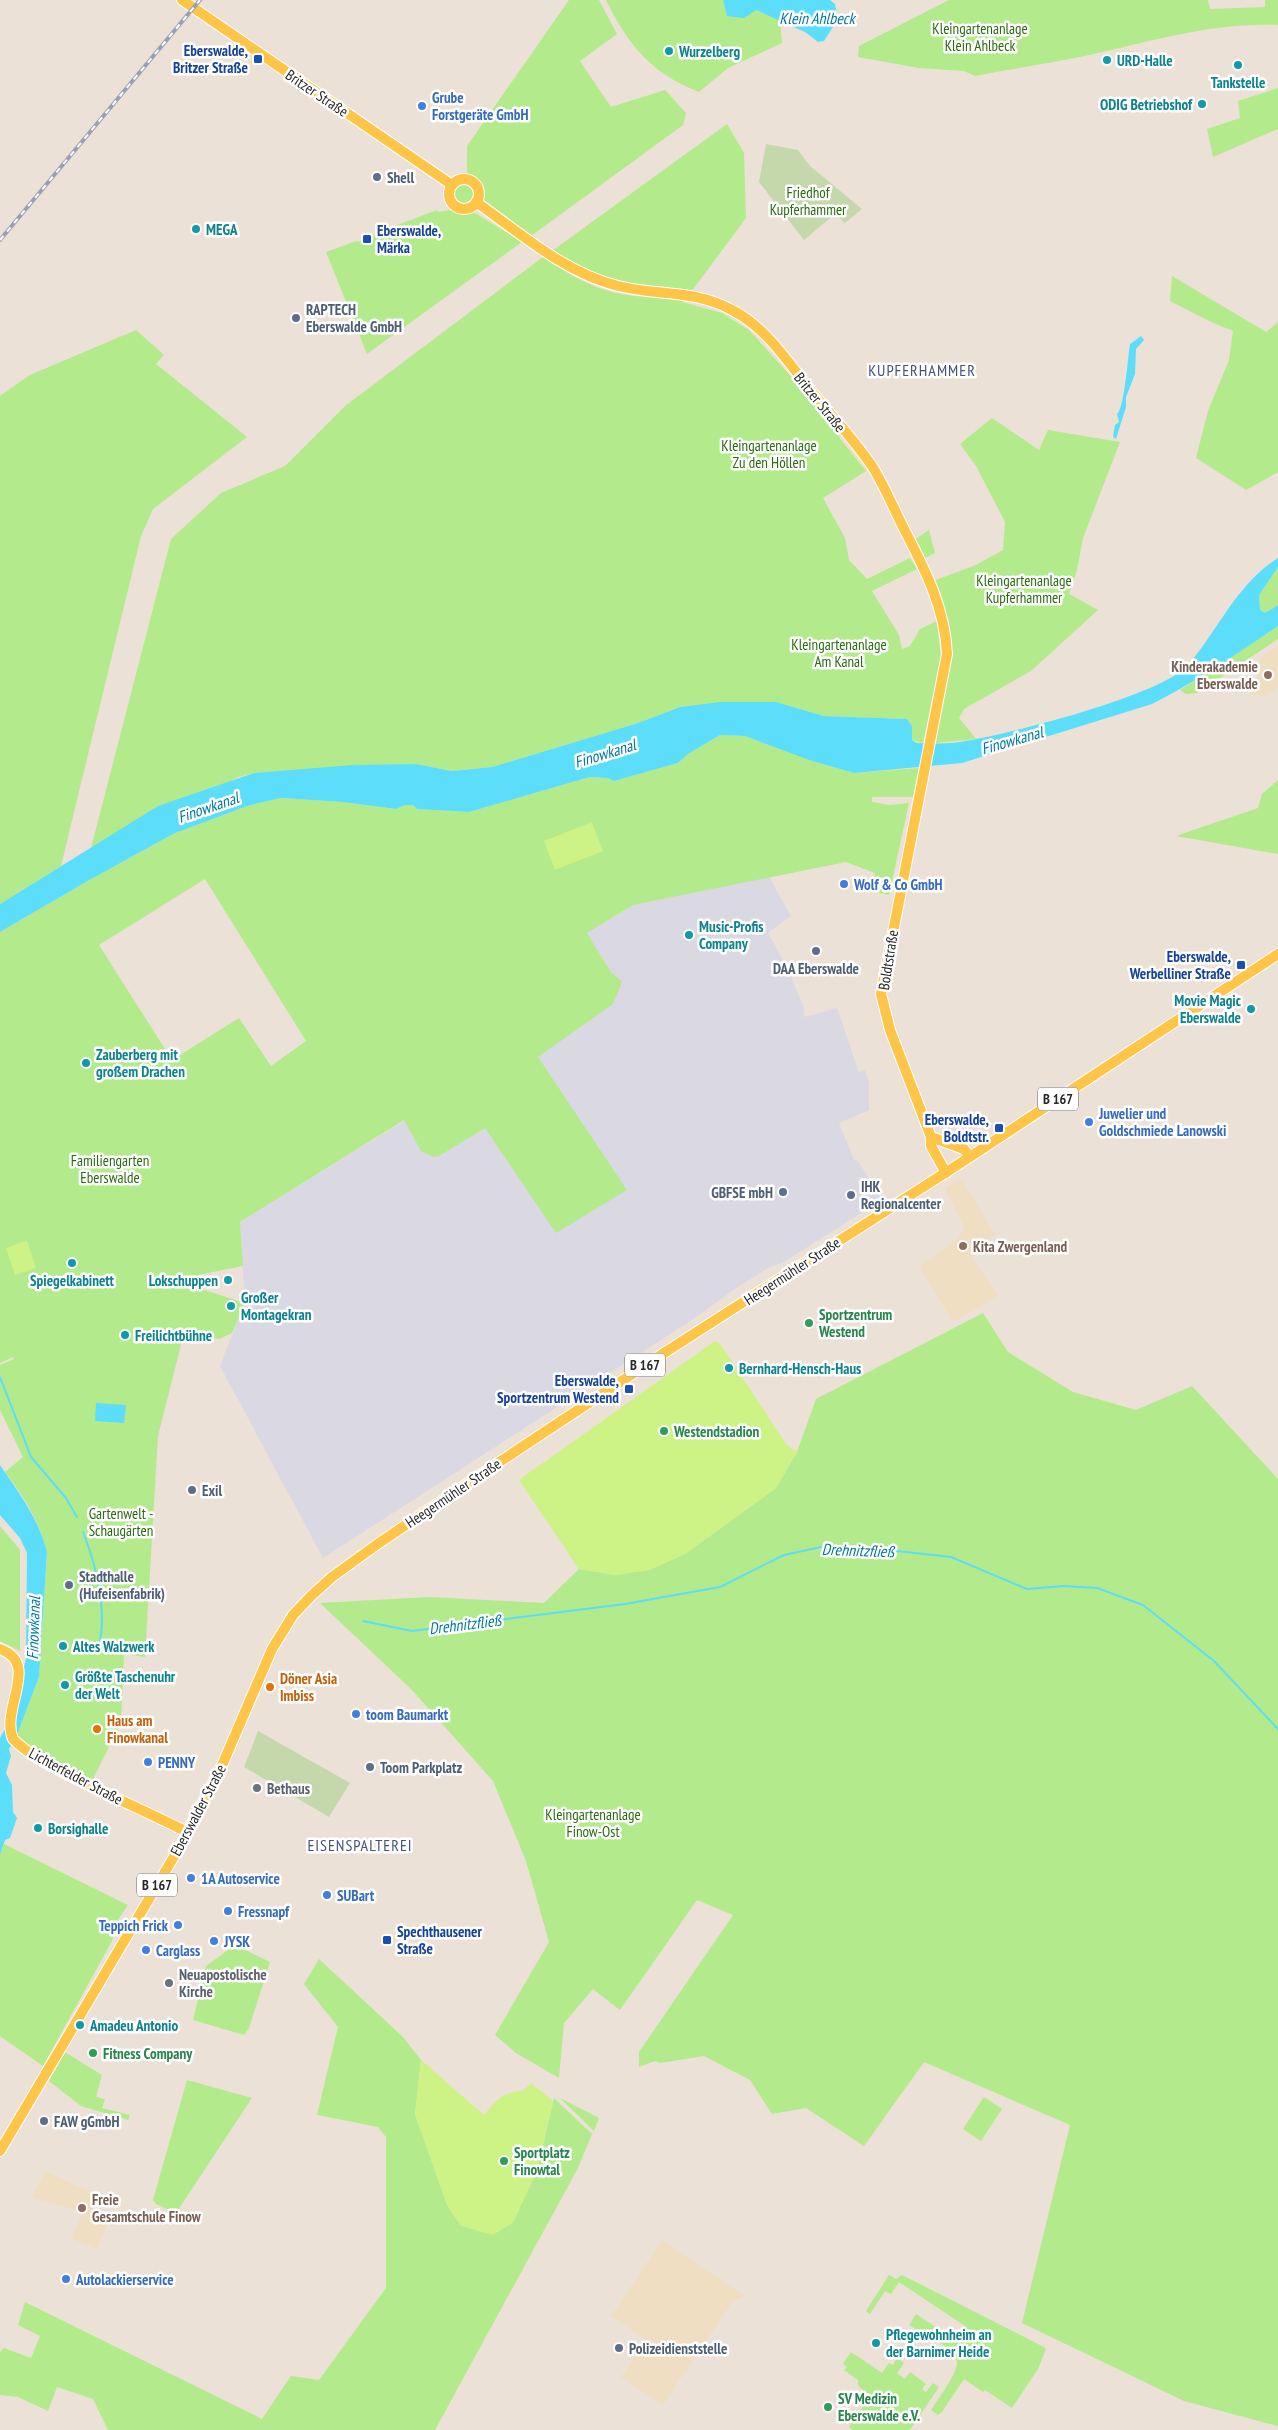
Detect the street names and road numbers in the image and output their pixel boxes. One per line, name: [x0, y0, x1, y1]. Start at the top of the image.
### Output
street label: Britzer Straße: [282, 65, 352, 121]
street label: Britzer Straße: [790, 368, 850, 436]
street label: Boldtstraße: [874, 929, 902, 991]
road number: B 167: [1038, 1088, 1078, 1110]
street label: Heegermühler Straße: [740, 1233, 844, 1309]
road number: B 167: [625, 1354, 665, 1376]
street label: Heegermühler Straße: [402, 1454, 504, 1532]
street label: Lichterfelder Straße: [26, 1743, 126, 1809]
street label: Eberswalder Straße: [166, 1761, 230, 1859]
road number: B 167: [137, 1874, 177, 1896]

